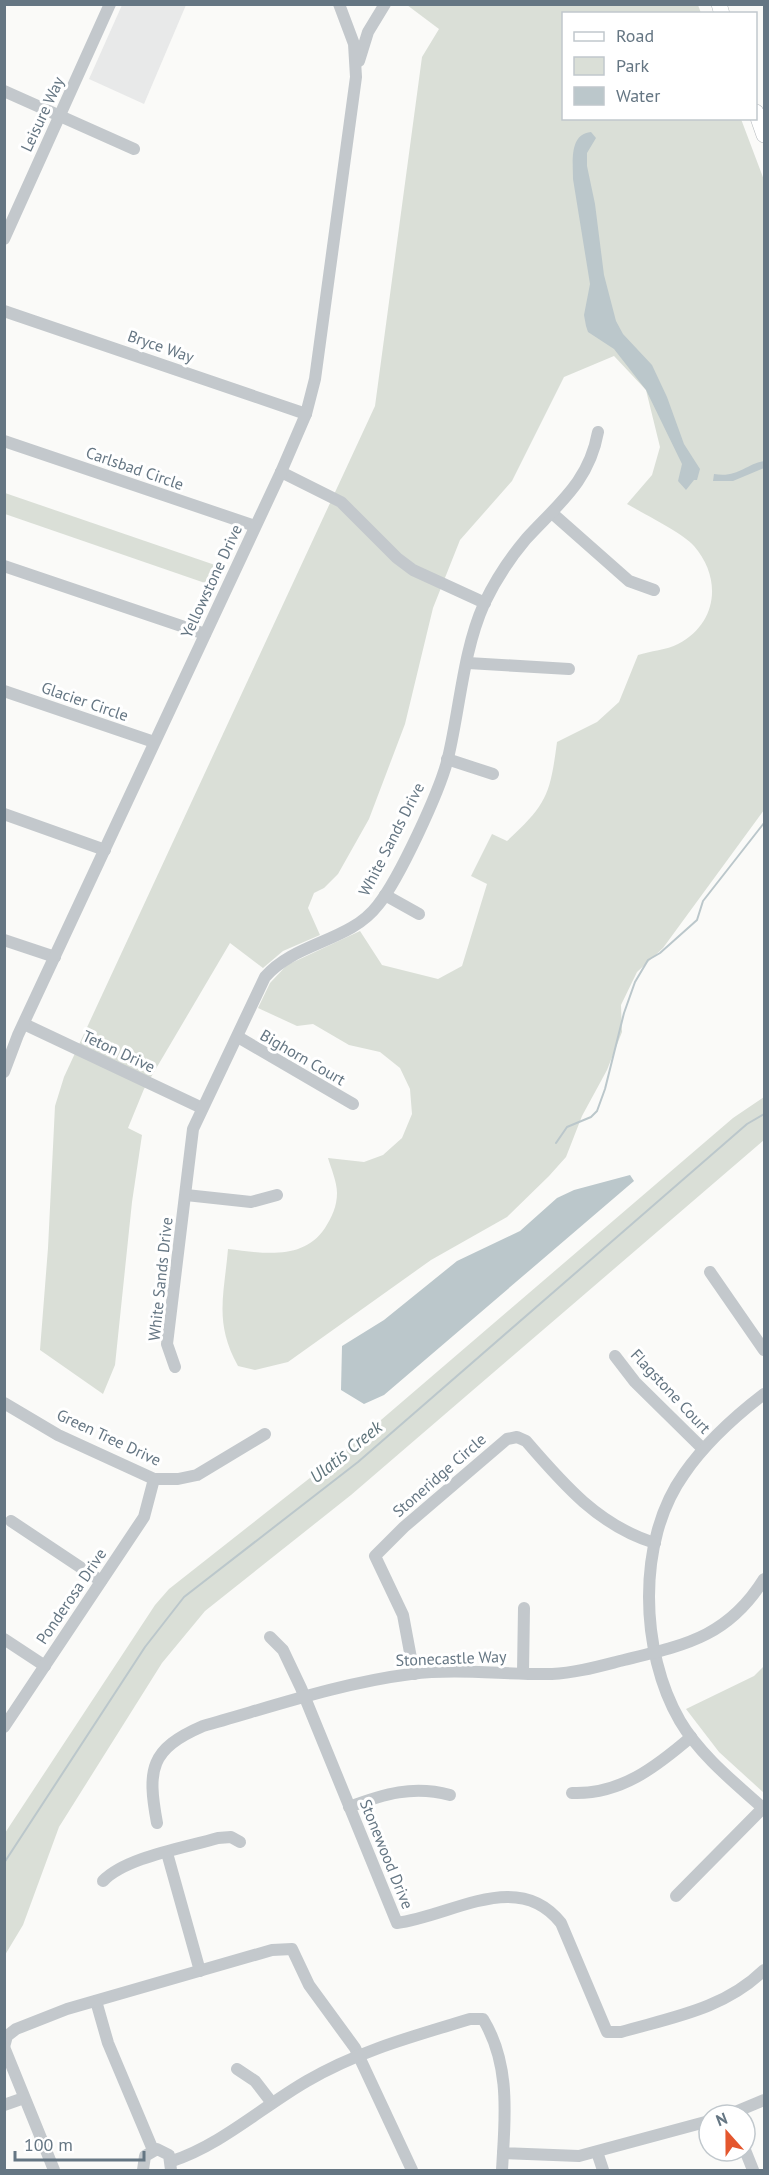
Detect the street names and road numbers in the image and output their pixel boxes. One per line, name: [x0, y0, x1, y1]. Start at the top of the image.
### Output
street label: Leisure Way: [16, 73, 68, 155]
street label: Bryce Way: [125, 325, 197, 367]
street label: Carlsbad Circle: [84, 442, 186, 494]
street label: Yellowstone Drive: [176, 521, 246, 641]
street label: Glacier Circle: [39, 677, 131, 725]
street label: White Sands Drive: [354, 779, 428, 899]
street label: Bighorn Court: [257, 1025, 350, 1090]
street label: Teton Drive: [80, 1026, 158, 1076]
street label: White Sands Drive: [144, 1216, 176, 1342]
street label: Flagstone Court: [627, 1345, 716, 1438]
street label: Green Tree Drive: [54, 1404, 164, 1470]
street label: Stoneridge Circle: [388, 1429, 490, 1521]
street label: Ponderosa Drive: [32, 1544, 110, 1648]
street label: Stonecastle Way: [395, 1646, 507, 1670]
street label: Stonewood Drive: [356, 1796, 418, 1912]

